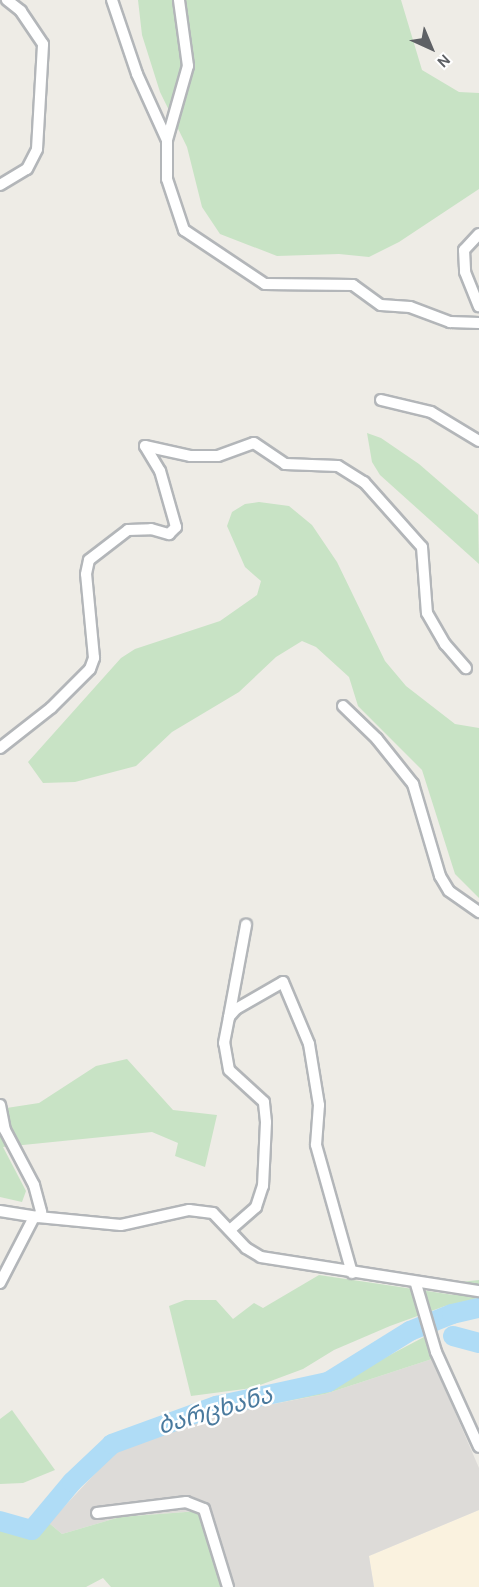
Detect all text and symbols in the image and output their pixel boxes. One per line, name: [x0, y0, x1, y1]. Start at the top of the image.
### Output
north arrow: [401, 18, 461, 78]
text: N: [433, 50, 455, 72]
water label: ბარცხანა: [154, 1381, 276, 1441]

